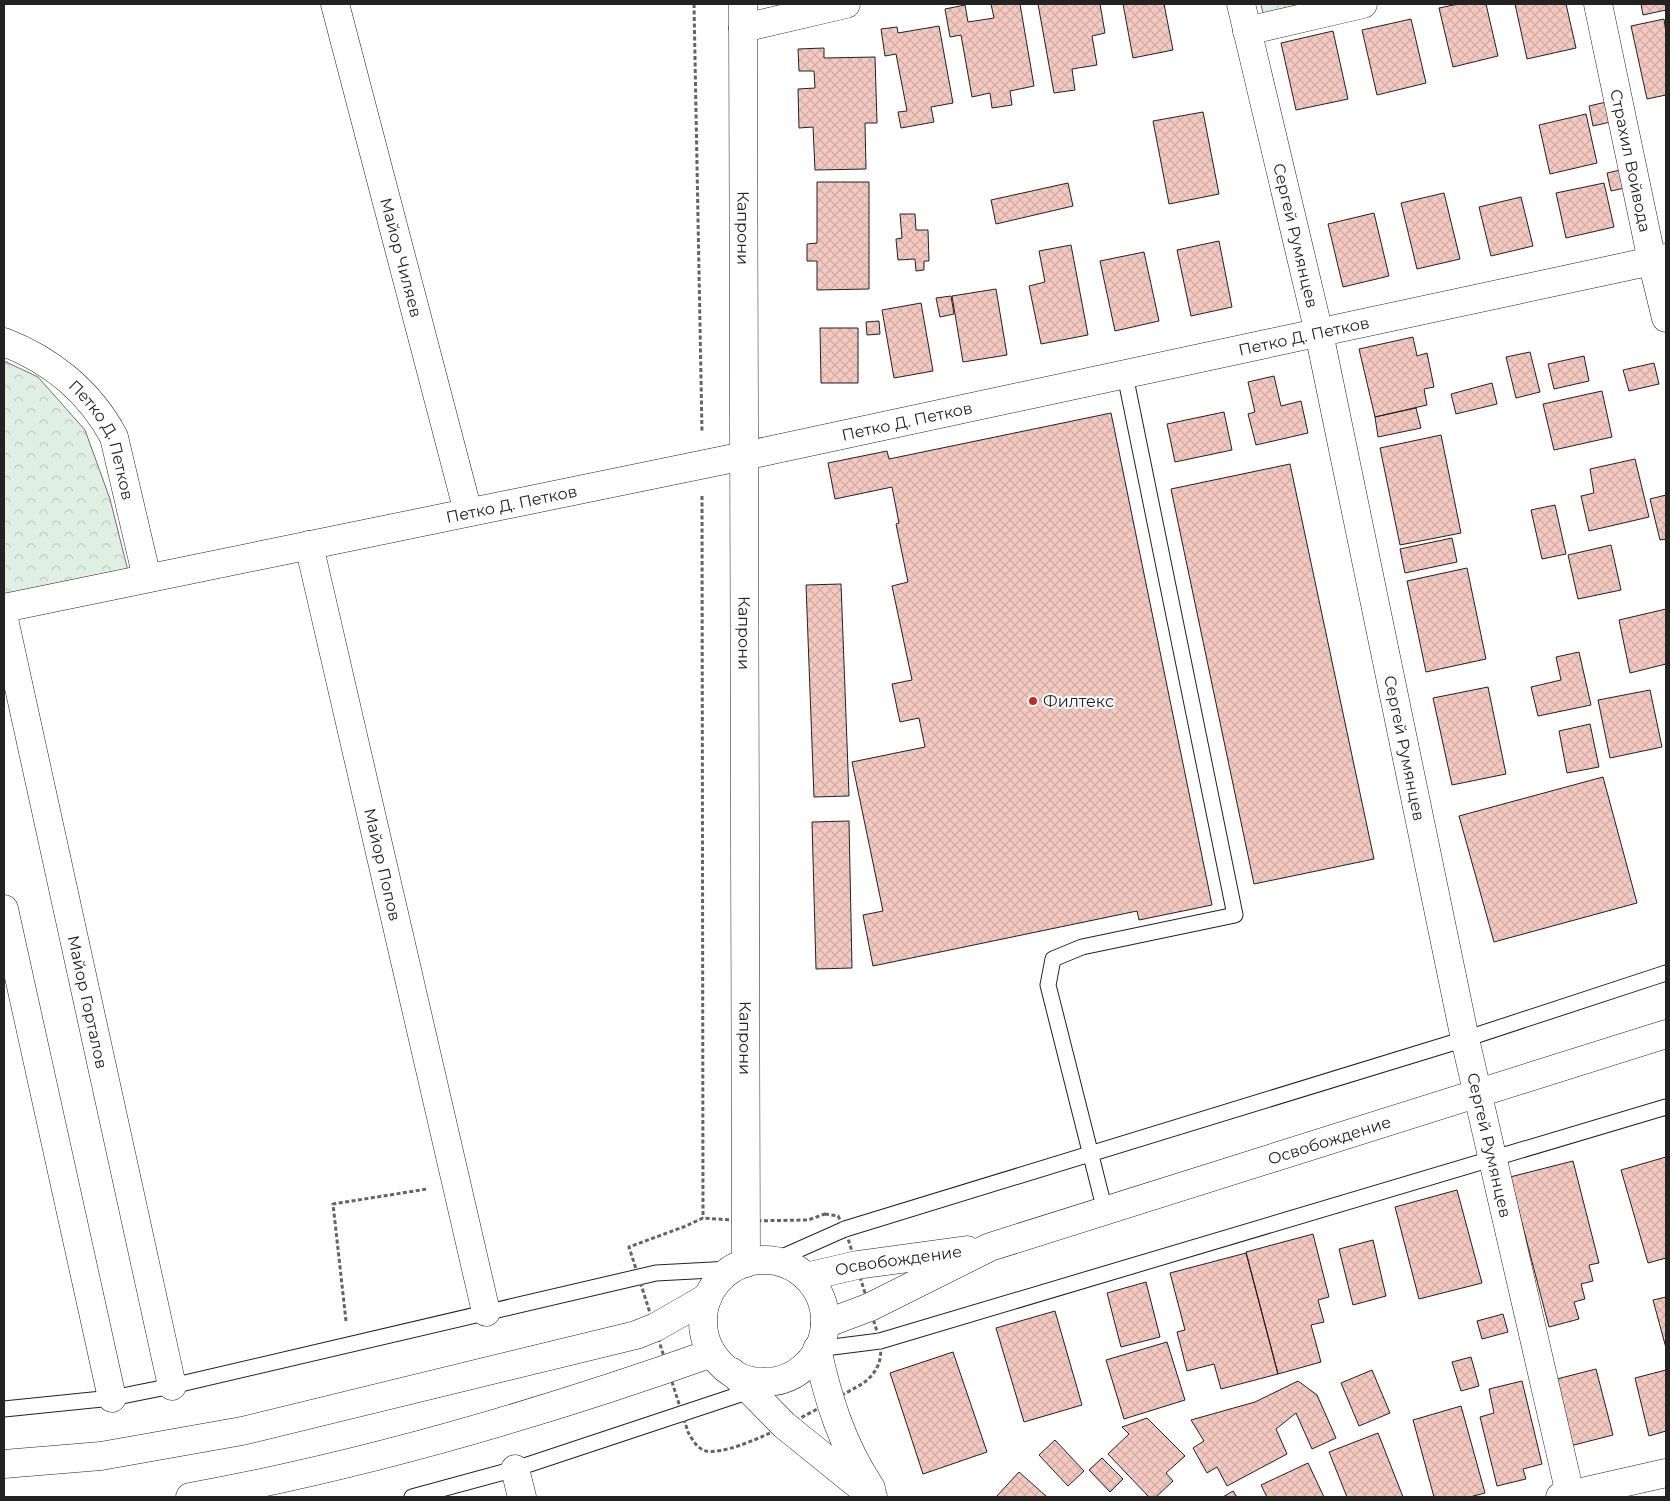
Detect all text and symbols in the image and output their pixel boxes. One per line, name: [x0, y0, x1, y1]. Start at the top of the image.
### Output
street label: Страхил Войвода: [1606, 87, 1655, 234]
street label: Сергей Румянцев: [1269, 161, 1322, 310]
street label: Капрони: [733, 191, 753, 265]
street label: Майор Чиляев: [376, 196, 426, 320]
street label: Петко Д. Петков: [1237, 313, 1371, 360]
street label: Петко Д. Петков: [65, 376, 137, 502]
street label: Петко Д. Петков: [840, 398, 974, 445]
street label: Петко Д. Петков: [444, 482, 579, 527]
street label: Капрони: [734, 596, 754, 670]
street label: Сергей Румянцев: [1380, 674, 1429, 823]
place label: Филтекс: [1043, 692, 1114, 711]
marker: Филтекс: [1027, 695, 1039, 707]
street label: Майор Попов: [360, 806, 404, 923]
street label: Майор Горталов: [64, 933, 111, 1071]
street label: Капрони: [735, 1001, 755, 1075]
street label: Сергей Румянцев: [1463, 1071, 1515, 1220]
street label: Освобождение: [1265, 1112, 1393, 1169]
street label: Освобождение: [833, 1242, 963, 1280]

